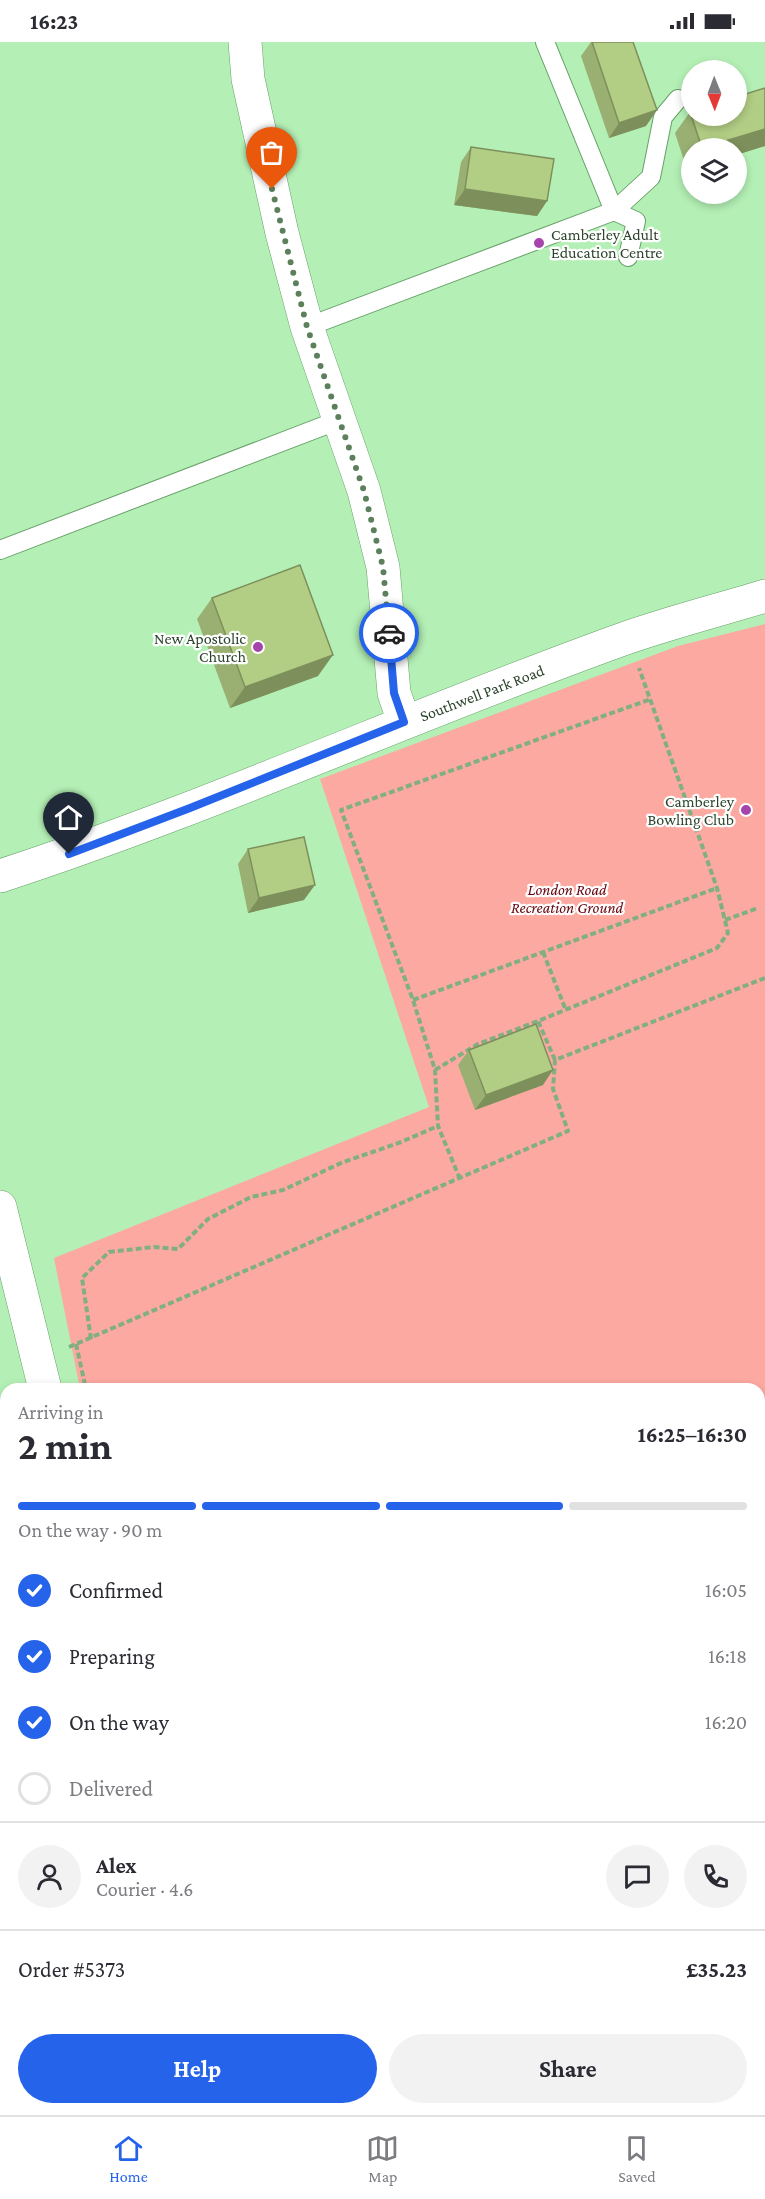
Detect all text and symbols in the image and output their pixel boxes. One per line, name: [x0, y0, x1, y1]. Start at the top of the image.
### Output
text: 16:23: [30, 9, 78, 34]
north arrow: [681, 60, 747, 126]
map controls: [681, 60, 747, 204]
pin: [246, 127, 297, 189]
icon: bag: [255, 136, 288, 169]
button: layers: [681, 138, 747, 204]
place label: Camberley Adult Education Centre: [551, 226, 662, 261]
marker: Camberley Adult Education Centre: [532, 236, 546, 250]
courier: [359, 603, 419, 663]
icon: car: [373, 617, 406, 650]
place label: New Apostolic Church: [154, 630, 246, 665]
marker: New Apostolic Church: [251, 640, 265, 654]
street label: Southwell Park Road: [417, 661, 547, 725]
pin: [43, 792, 94, 854]
place label: Camberley Bowling Club: [648, 793, 735, 829]
icon: home: [52, 801, 85, 834]
marker: Camberley Bowling Club: [739, 803, 753, 817]
park label: London Road Recreation Ground: [511, 881, 624, 916]
text: Arriving in: [18, 1401, 103, 1423]
text: 16:25–16:30: [637, 1422, 747, 1447]
text: 2 min: [18, 1424, 112, 1467]
text: On the way · 90 m: [18, 1519, 162, 1541]
icon: check: [18, 1574, 51, 1607]
text: Confirmed: [69, 1578, 163, 1603]
text: 16:05: [705, 1579, 747, 1601]
icon: check: [18, 1640, 51, 1673]
text: Preparing: [69, 1644, 155, 1669]
text: 16:18: [708, 1645, 747, 1667]
icon: check: [18, 1706, 51, 1739]
text: On the way: [69, 1710, 169, 1735]
text: 16:20: [705, 1711, 747, 1733]
text: Delivered: [69, 1776, 153, 1801]
button: person: [18, 1845, 81, 1908]
button: chat: [606, 1845, 669, 1908]
button: phone: [684, 1845, 747, 1908]
text: Alex: [96, 1853, 137, 1878]
text: Courier · 4.6: [96, 1878, 194, 1900]
text: Order #5373: [18, 1957, 125, 1982]
text: £35.23: [686, 1957, 747, 1982]
button: Help: [18, 2034, 377, 2103]
button: Share: [389, 2034, 747, 2103]
tab: Home: [109, 2132, 148, 2185]
tab: Map: [366, 2132, 399, 2185]
tab: Saved: [618, 2132, 656, 2185]

